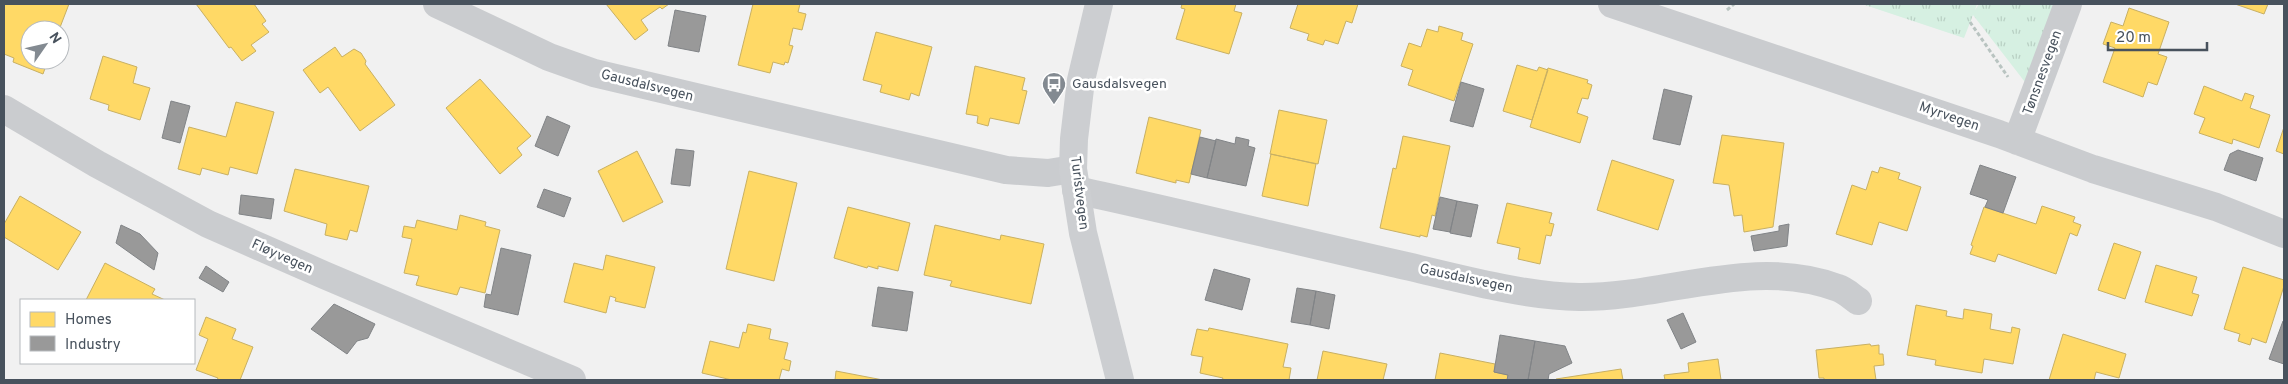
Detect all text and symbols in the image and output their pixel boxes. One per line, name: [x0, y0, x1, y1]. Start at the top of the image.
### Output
north arrow: [20, 20, 70, 70]
scale bar: [2108, 20, 2207, 52]
street label: Tønsnesvegen: [2020, 28, 2066, 118]
text: 20 m: [2116, 29, 2151, 48]
text: N: [45, 30, 64, 47]
street label: Gausdalsvegen: [599, 66, 695, 106]
bus stop icon: Gausdalsvegen: [1041, 71, 1067, 105]
place label: Gausdalsvegen: [1072, 76, 1167, 93]
street label: Myrvegen: [1917, 99, 1981, 135]
street label: Turistvegen: [1066, 155, 1092, 231]
street label: Fløyvegen: [249, 236, 315, 278]
street label: Gausdalsvegen: [1418, 261, 1514, 297]
legend: [20, 299, 195, 364]
text: Homes: [65, 311, 112, 330]
text: Industry: [65, 336, 121, 355]

